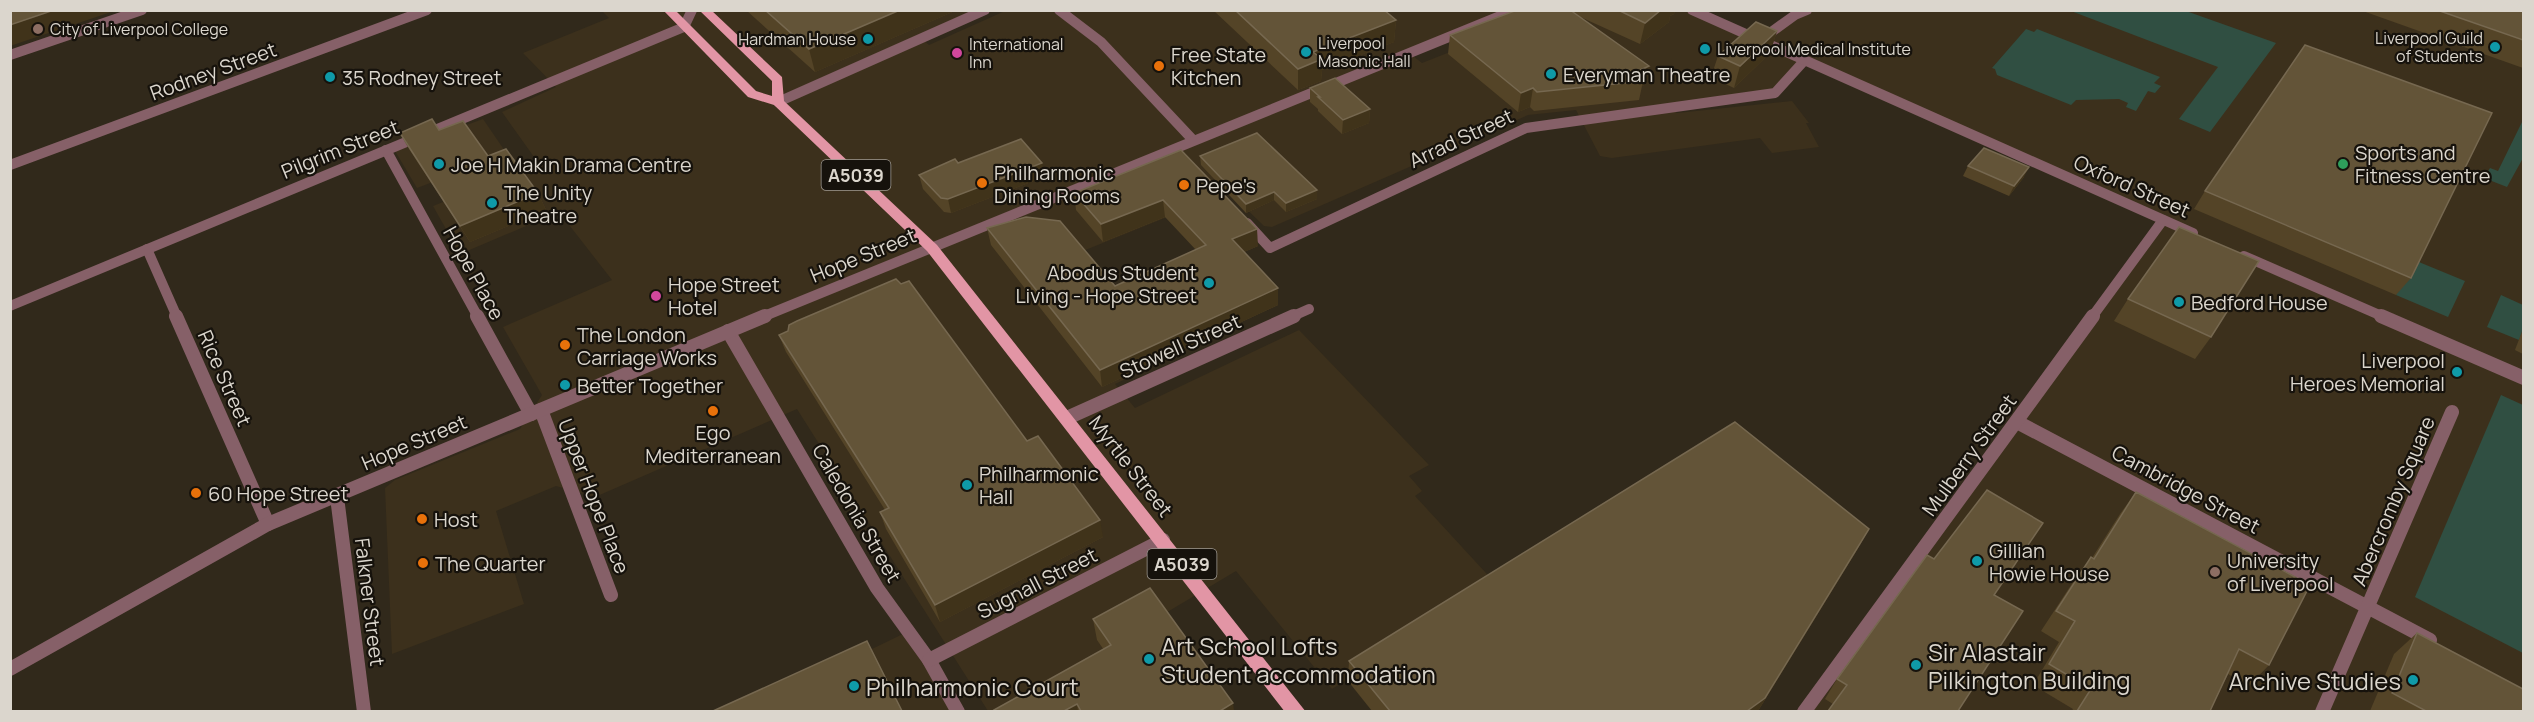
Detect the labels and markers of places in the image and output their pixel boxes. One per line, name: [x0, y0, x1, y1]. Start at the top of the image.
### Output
place label: City of Liverpool College: [50, 18, 228, 40]
marker: City of Liverpool College: [31, 22, 45, 36]
place label: Liverpool Guild of Students: [2375, 27, 2483, 67]
place label: Hardman House: [738, 28, 856, 50]
marker: Hardman House: [861, 32, 875, 46]
place label: Liverpool Masonic Hall: [1318, 32, 1411, 72]
place label: International Inn: [969, 33, 1064, 73]
place label: Liverpool Medical Institute: [1717, 38, 1911, 60]
marker: Liverpool Guild of Students: [2488, 40, 2502, 54]
place label: Free State Kitchen: [1171, 41, 1266, 91]
marker: Liverpool Medical Institute: [1698, 42, 1712, 56]
marker: Liverpool Masonic Hall: [1299, 45, 1313, 59]
marker: International Inn: [950, 46, 964, 60]
marker: Free State Kitchen: [1152, 59, 1166, 73]
place label: Everyman Theatre: [1563, 61, 1731, 88]
place label: 35 Rodney Street: [342, 64, 502, 91]
marker: Everyman Theatre: [1544, 67, 1558, 81]
marker: 35 Rodney Street: [323, 70, 337, 84]
place label: Sports and Fitness Centre: [2355, 139, 2491, 189]
place label: Joe H Makin Drama Centre: [451, 151, 692, 178]
marker: Joe H Makin Drama Centre: [432, 157, 446, 171]
marker: Sports and Fitness Centre: [2336, 157, 2350, 171]
place label: Philharmonic Dining Rooms: [994, 159, 1120, 209]
place label: Pepe's: [1196, 172, 1256, 199]
marker: Philharmonic Dining Rooms: [975, 176, 989, 190]
marker: Pepe's: [1177, 178, 1191, 192]
place label: The Unity Theatre: [504, 179, 593, 229]
marker: The Unity Theatre: [485, 196, 499, 210]
place label: Abodus Student Living - Hope Street: [1015, 259, 1197, 309]
place label: Hope Street Hotel: [668, 271, 780, 321]
marker: Abodus Student Living - Hope Street: [1202, 276, 1216, 290]
marker: Hope Street Hotel: [649, 289, 663, 303]
place label: Bedford House: [2191, 289, 2328, 316]
marker: Bedford House: [2172, 295, 2186, 309]
place label: The London Carriage Works: [577, 321, 717, 371]
marker: The London Carriage Works: [558, 338, 572, 352]
place label: Liverpool Heroes Memorial: [2290, 347, 2445, 397]
marker: Liverpool Heroes Memorial: [2450, 365, 2464, 379]
place label: Better Together: [577, 372, 723, 399]
marker: Better Together: [558, 378, 572, 392]
marker: Ego Mediterranean: [706, 404, 720, 418]
place label: Ego Mediterranean: [645, 419, 781, 469]
place label: Philharmonic Hall: [979, 460, 1099, 510]
marker: Philharmonic Hall: [960, 478, 974, 492]
place label: 60 Hope Street: [208, 480, 348, 507]
marker: 60 Hope Street: [189, 486, 203, 500]
place label: Host: [434, 506, 478, 533]
marker: Host: [415, 512, 429, 526]
place label: Gillian Howie House: [1989, 537, 2109, 587]
place label: University of Liverpool: [2227, 547, 2334, 597]
place label: The Quarter: [435, 550, 546, 577]
marker: Gillian Howie House: [1970, 554, 1984, 568]
marker: The Quarter: [416, 556, 430, 570]
marker: University of Liverpool: [2208, 565, 2222, 579]
place label: Art School Lofts Student accommodation: [1161, 629, 1436, 690]
place label: Sir Alastair Pilkington Building: [1928, 635, 2131, 696]
marker: Art School Lofts Student accommodation: [1142, 652, 1156, 666]
marker: Sir Alastair Pilkington Building: [1909, 658, 1923, 672]
place label: Archive Studies: [2229, 664, 2401, 697]
place label: Philharmonic Court: [866, 670, 1079, 703]
marker: Archive Studies: [2406, 673, 2420, 687]
marker: Philharmonic Court: [847, 679, 861, 693]

